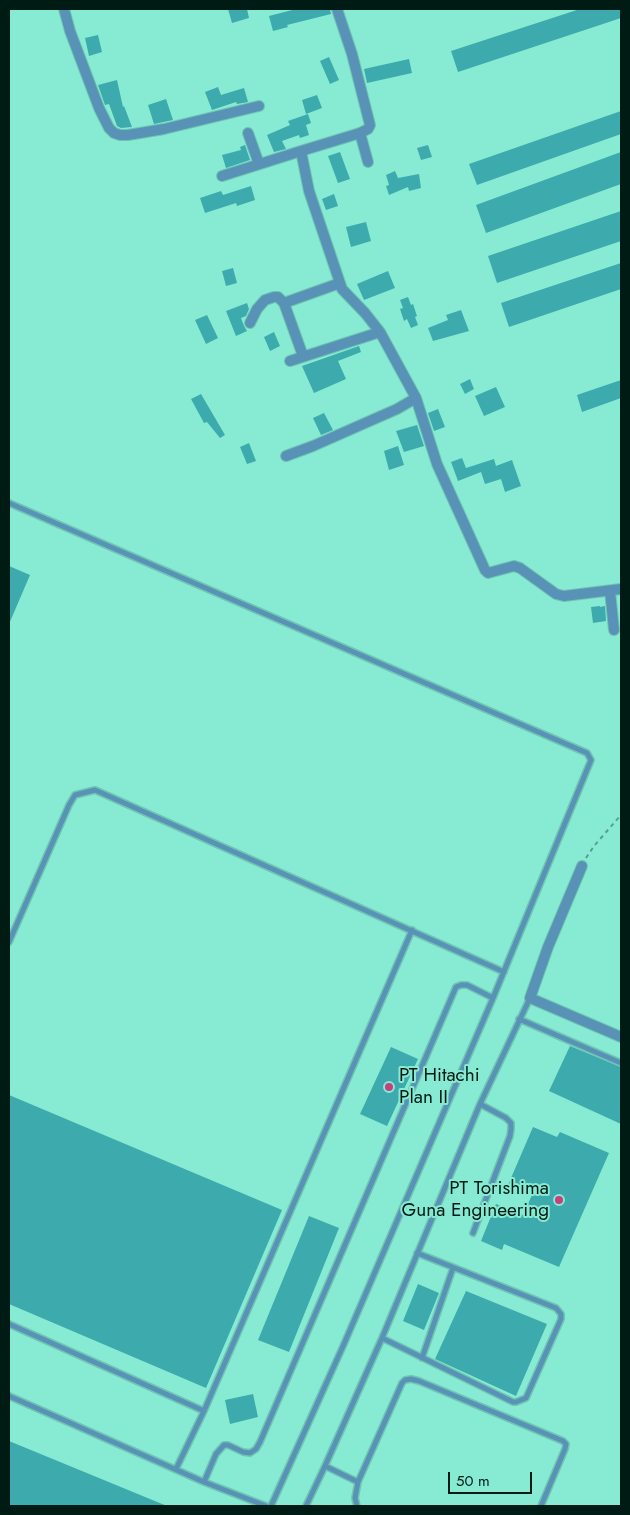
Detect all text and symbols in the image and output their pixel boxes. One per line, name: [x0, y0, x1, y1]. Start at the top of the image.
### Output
place label: PT Hitachi Plan II: [399, 1065, 480, 1109]
marker: PT Hitachi Plan II: [383, 1081, 395, 1093]
place label: PT Torishima Guna Engineering: [401, 1178, 549, 1222]
marker: PT Torishima Guna Engineering: [553, 1194, 565, 1206]
scale bar: [450, 1462, 534, 1494]
text: 50 m: [456, 1470, 490, 1492]

